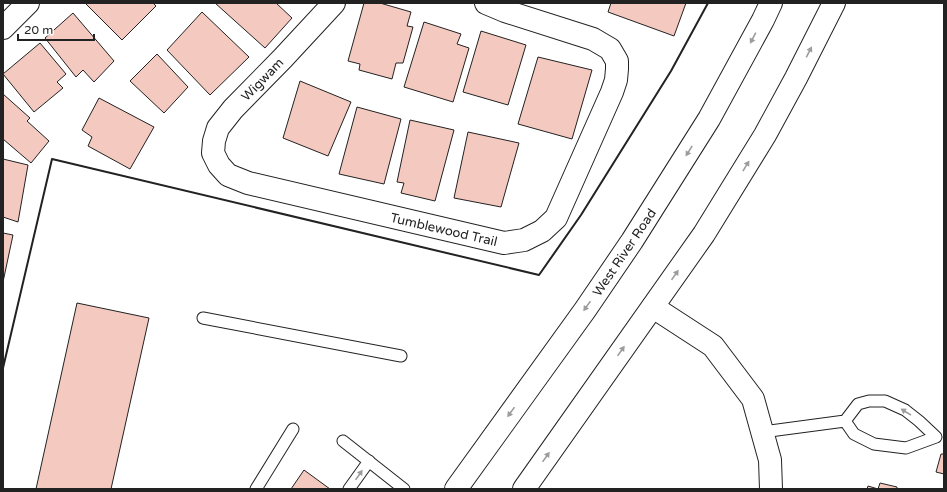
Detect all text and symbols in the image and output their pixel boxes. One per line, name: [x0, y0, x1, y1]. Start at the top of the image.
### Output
scale bar: [18, 16, 94, 42]
text: 20 m: [24, 23, 53, 37]
one-way arrow: [750, 32, 756, 44]
one-way arrow: [806, 47, 813, 58]
street label: Wigwam: [238, 55, 287, 105]
one-way arrow: [686, 145, 693, 157]
one-way arrow: [743, 160, 750, 172]
street label: West River Road: [590, 206, 660, 299]
street label: Tumblewood Trail: [389, 210, 499, 250]
one-way arrow: [671, 270, 679, 280]
one-way arrow: [583, 301, 591, 312]
one-way arrow: [617, 346, 625, 356]
one-way arrow: [507, 407, 515, 417]
one-way arrow: [901, 408, 912, 415]
one-way arrow: [542, 452, 550, 462]
one-way arrow: [355, 470, 363, 480]

